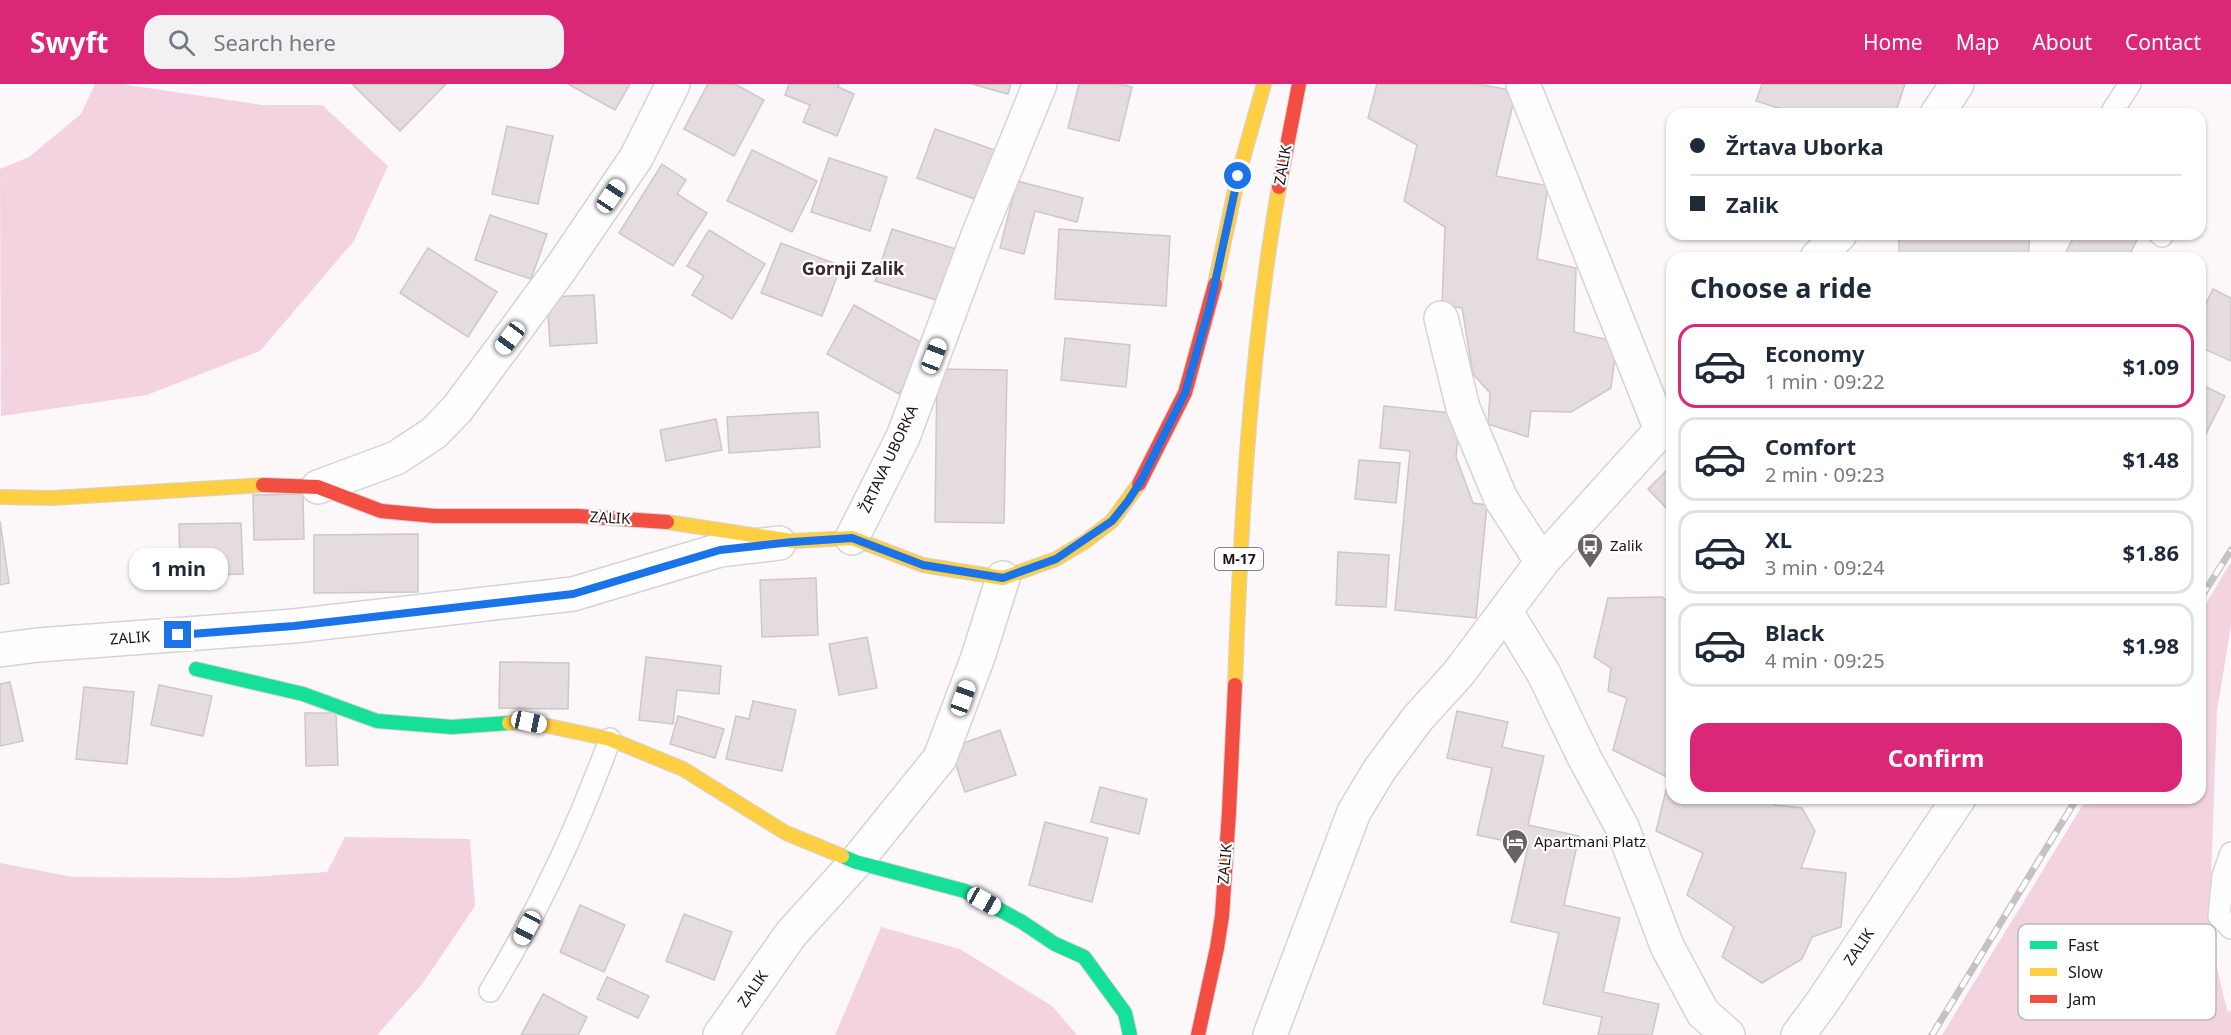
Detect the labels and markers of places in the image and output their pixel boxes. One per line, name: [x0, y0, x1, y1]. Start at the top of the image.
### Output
bus stop icon: Zalik: [1575, 531, 1605, 569]
place label: Zalik: [1610, 535, 1643, 555]
hotel icon: Apartmani Platz: [1500, 827, 1530, 865]
place label: Apartmani Platz: [1534, 831, 1646, 851]

